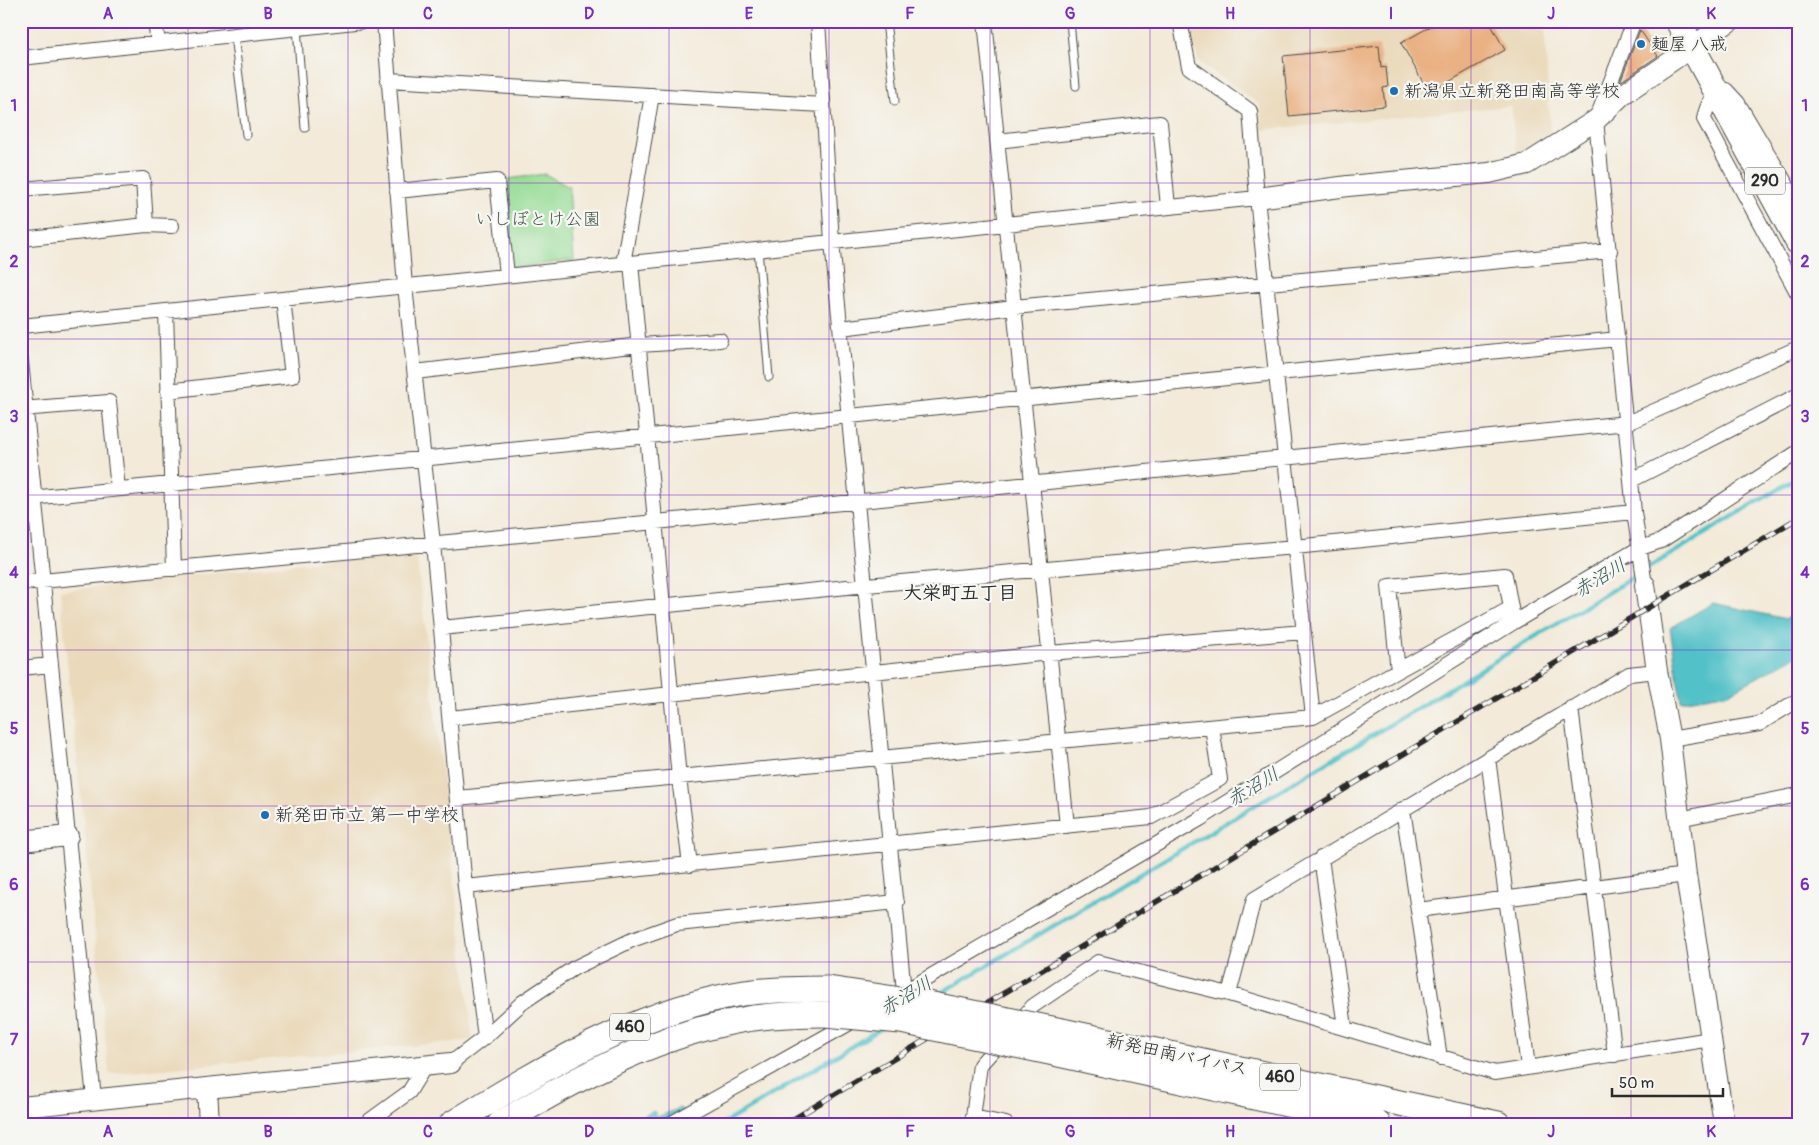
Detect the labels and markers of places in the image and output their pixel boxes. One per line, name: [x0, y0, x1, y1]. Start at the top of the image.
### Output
place label: 麺屋 八戒: [1651, 33, 1727, 56]
marker: 麺屋 八戒: [1635, 38, 1647, 50]
place label: 新潟県立新発田南高等学校: [1404, 80, 1620, 103]
marker: 新潟県立新発田南高等学校: [1388, 85, 1400, 97]
place label: 新発田市立 第一中学校: [275, 804, 459, 827]
marker: 新発田市立 第一中学校: [259, 809, 271, 821]

